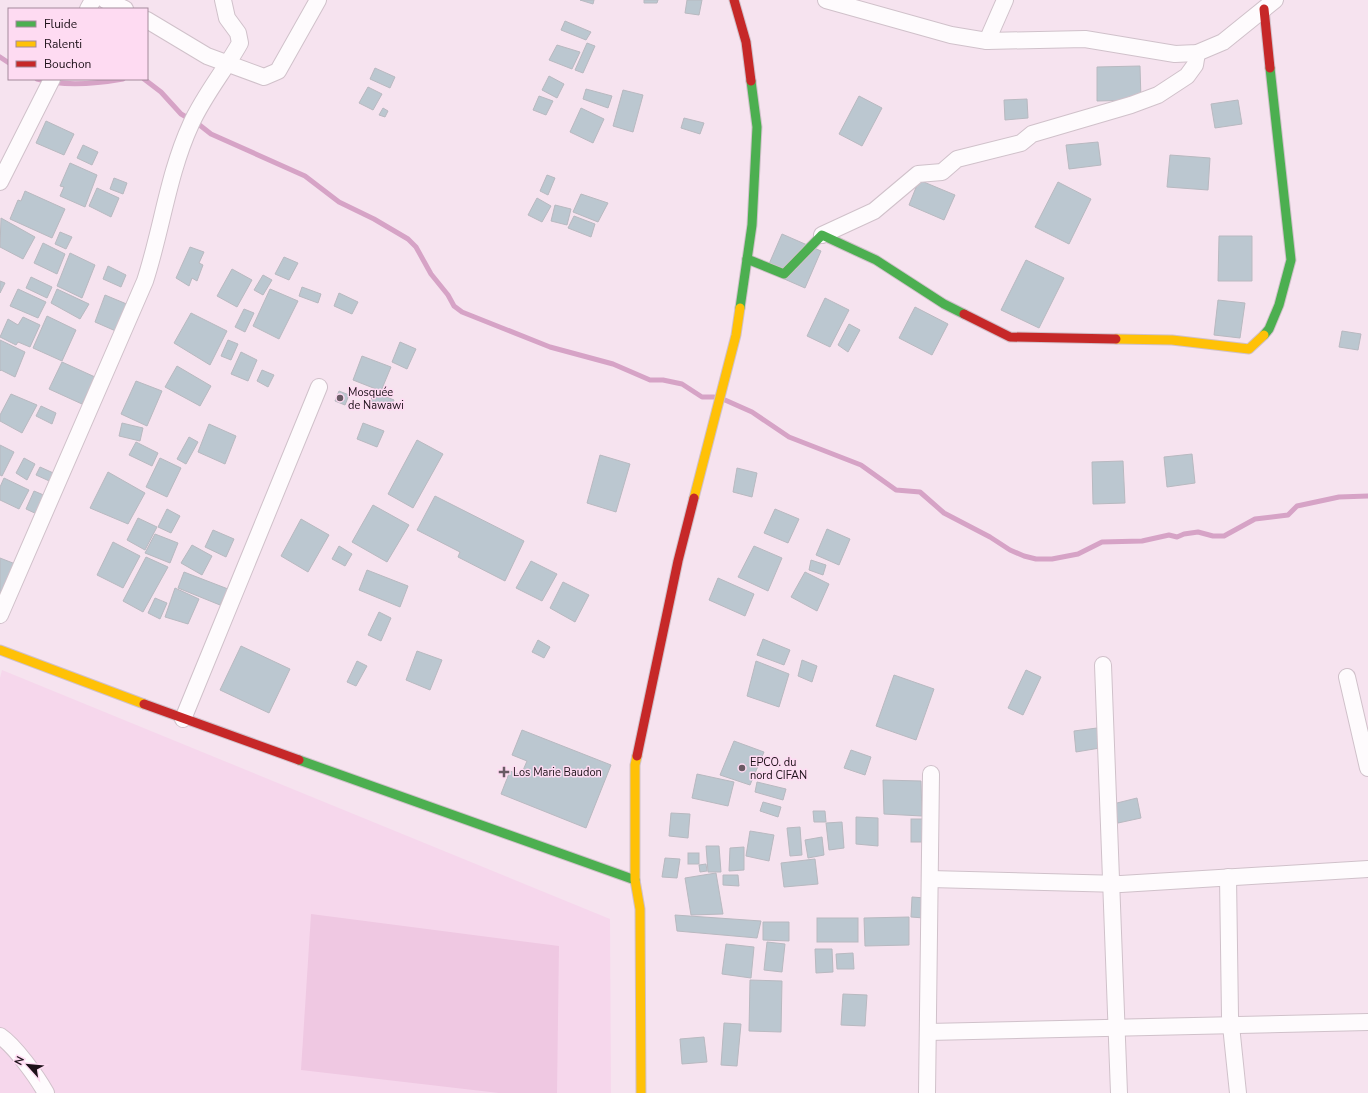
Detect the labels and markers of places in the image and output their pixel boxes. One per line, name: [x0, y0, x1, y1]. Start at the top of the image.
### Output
place label: Mosquée de Nawawi: [348, 385, 404, 413]
marker: Mosquée de Nawawi: [335, 393, 345, 403]
place label: EPCO. du nord CIFAN: [750, 755, 807, 783]
marker: EPCO. du nord CIFAN: [737, 763, 747, 773]
place label: Los Marie Baudon: [513, 765, 602, 780]
marker: Los Marie Baudon: [498, 766, 510, 778]

